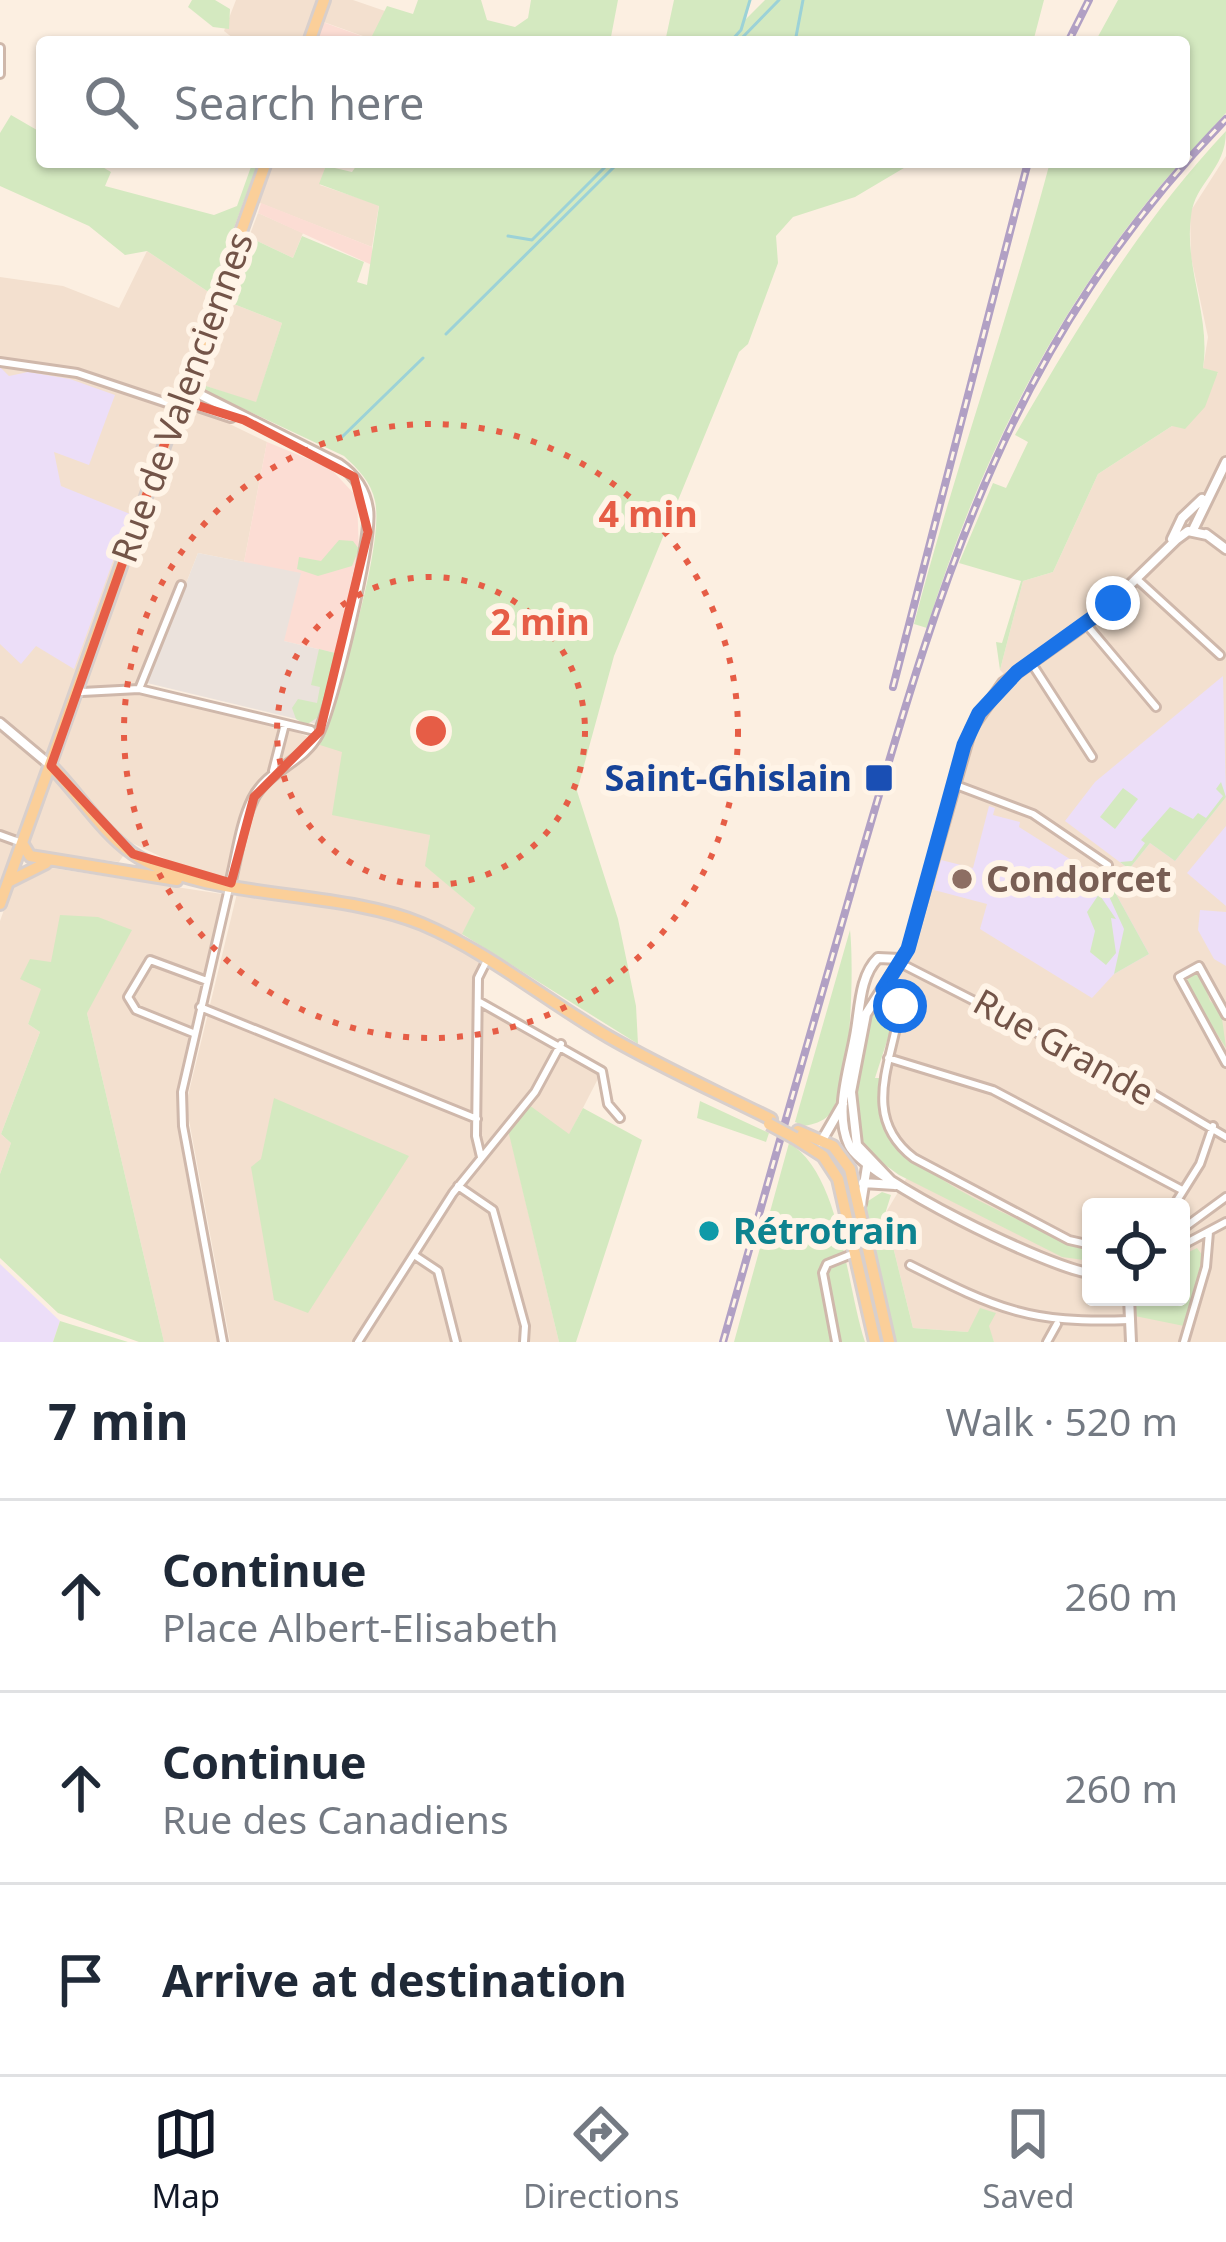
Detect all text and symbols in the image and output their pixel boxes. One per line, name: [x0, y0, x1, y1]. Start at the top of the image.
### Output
search box: [36, 36, 1190, 168]
icon: search: [78, 69, 144, 135]
text: Search here: [174, 72, 424, 133]
street label: Rue de Valenciennes: [99, 225, 264, 569]
text: 4 min: [598, 489, 698, 538]
route end: [1086, 576, 1140, 630]
text: 2 min: [490, 597, 590, 646]
centre of rings: [410, 710, 452, 752]
place label: Saint-Ghislain: [605, 753, 852, 802]
marker: Saint-Ghislain: [863, 762, 895, 794]
place label: Condorcet: [986, 854, 1171, 903]
marker: Condorcet: [949, 866, 975, 892]
street label: Rue Grande: [965, 977, 1163, 1116]
route start: [873, 979, 927, 1033]
map controls: [1082, 1198, 1190, 1306]
button: locate: [1082, 1198, 1190, 1306]
place label: Rétrotrain: [733, 1206, 918, 1255]
marker: Rétrotrain: [696, 1218, 722, 1244]
text: 7 min: [48, 1385, 189, 1455]
text: Walk · 520 m: [945, 1394, 1178, 1447]
text: Continue: [162, 1539, 367, 1600]
icon: ahead: [48, 1563, 114, 1629]
text: 260 m: [1064, 1569, 1178, 1622]
text: Place Albert-Elisabeth: [162, 1600, 559, 1653]
text: Continue: [162, 1731, 367, 1792]
icon: ahead: [48, 1755, 114, 1821]
text: 260 m: [1064, 1761, 1178, 1814]
text: Rue des Canadiens: [162, 1792, 509, 1845]
icon: arrive: [48, 1947, 114, 2013]
text: Arrive at destination: [162, 1949, 627, 2010]
tab: Map: [151, 2101, 220, 2218]
tab: Directions: [523, 2101, 680, 2218]
tab: Saved: [982, 2101, 1075, 2218]

